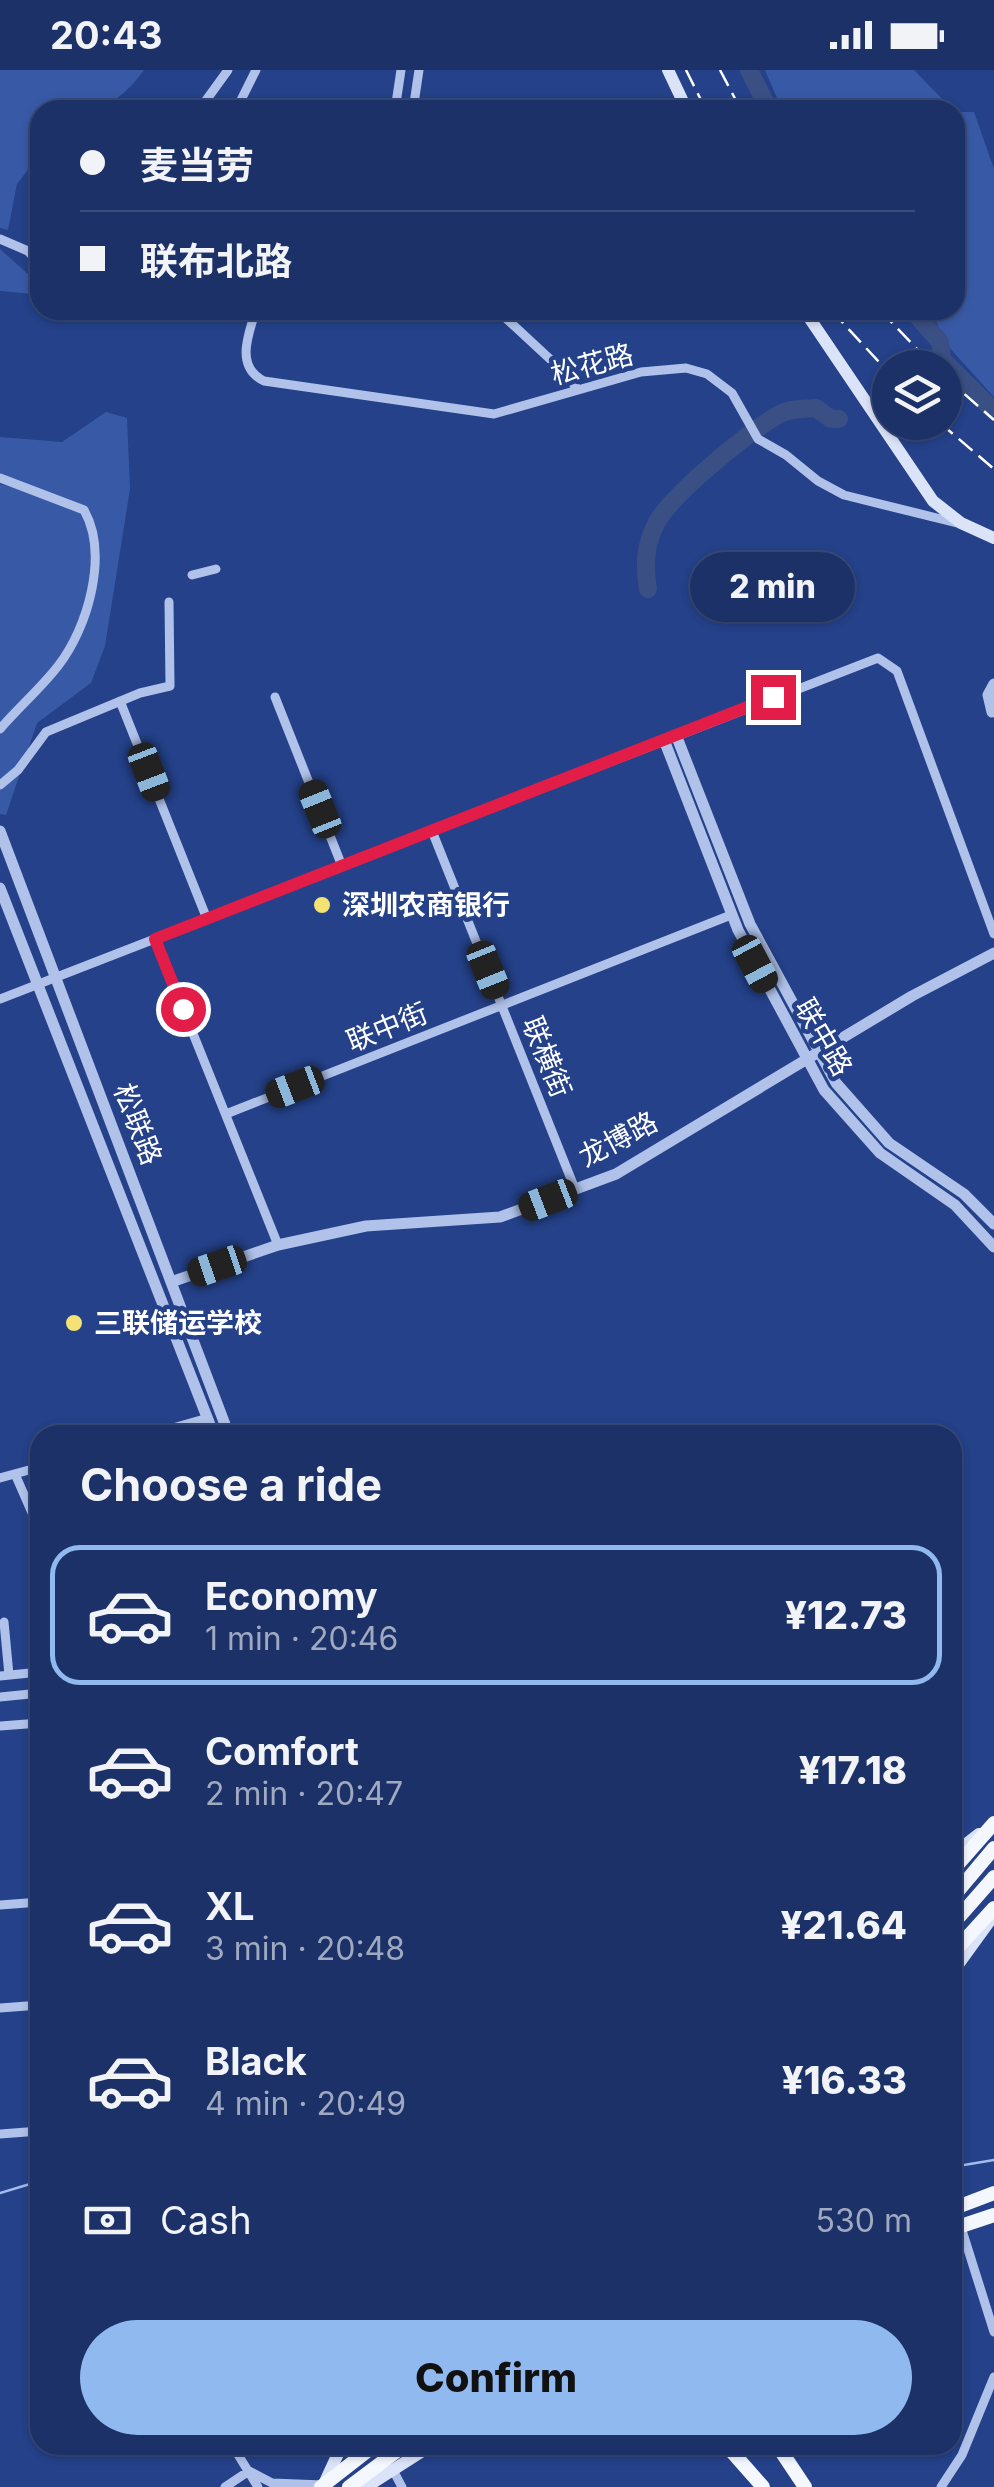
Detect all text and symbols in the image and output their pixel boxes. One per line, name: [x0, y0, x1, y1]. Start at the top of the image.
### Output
text: 20:43: [50, 12, 162, 58]
text: 麦当劳: [140, 142, 254, 188]
text: 联布北路: [140, 238, 292, 284]
street label: 松花路: [547, 337, 637, 391]
map controls: [872, 350, 962, 440]
button: layers: [872, 350, 962, 440]
callout: 2 min: [690, 552, 856, 622]
text: 2 min: [729, 567, 816, 606]
route end: [751, 675, 796, 720]
car: [124, 739, 174, 805]
car: [295, 776, 345, 842]
place label: 深圳农商银行: [342, 888, 510, 922]
marker: 深圳农商银行: [311, 894, 333, 916]
car: [728, 930, 782, 998]
car: [463, 937, 513, 1003]
route start: [161, 987, 206, 1032]
street label: 联中路: [788, 992, 860, 1082]
street label: 联中街: [342, 996, 432, 1058]
street label: 联横街: [516, 1012, 578, 1102]
car: [262, 1062, 328, 1112]
street label: 松联路: [107, 1079, 169, 1169]
street label: 龙博路: [573, 1104, 663, 1174]
car: [515, 1175, 581, 1225]
car: [184, 1242, 250, 1290]
place label: 三联储运学校: [94, 1306, 262, 1340]
marker: 三联储运学校: [63, 1312, 85, 1334]
text: Choose a ride: [80, 1457, 382, 1512]
icon: car: [85, 1570, 175, 1660]
text: Economy: [205, 1573, 378, 1619]
text: ¥12.73: [785, 1592, 907, 1638]
text: 1 min · 20:46: [205, 1619, 398, 1658]
icon: car: [85, 1725, 175, 1815]
text: Comfort: [205, 1728, 359, 1774]
text: ¥17.18: [799, 1747, 907, 1793]
text: 2 min · 20:47: [205, 1774, 403, 1813]
icon: car: [85, 1880, 175, 1970]
text: XL: [205, 1883, 255, 1929]
text: ¥21.64: [780, 1902, 907, 1948]
text: 3 min · 20:48: [205, 1929, 405, 1968]
icon: car: [85, 2035, 175, 2125]
text: Black: [205, 2038, 307, 2084]
text: ¥16.33: [782, 2057, 907, 2103]
text: 4 min · 20:49: [205, 2084, 406, 2123]
icon: cash: [80, 2193, 135, 2248]
text: Cash: [160, 2197, 252, 2243]
text: 530 m: [816, 2201, 912, 2240]
button: Confirm: [80, 2320, 912, 2435]

